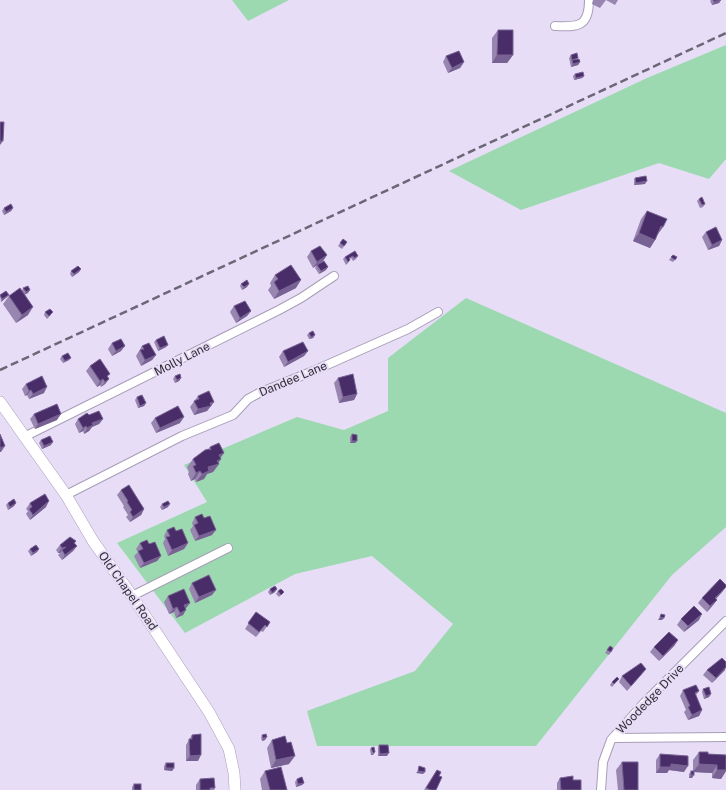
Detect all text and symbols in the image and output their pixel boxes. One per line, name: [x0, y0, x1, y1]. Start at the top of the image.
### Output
street label: Molly Lane: [152, 339, 212, 379]
street label: Dandee Lane: [257, 358, 329, 400]
street label: Old Chapel Road: [96, 549, 160, 633]
street label: Woodedge Drive: [613, 661, 687, 737]

